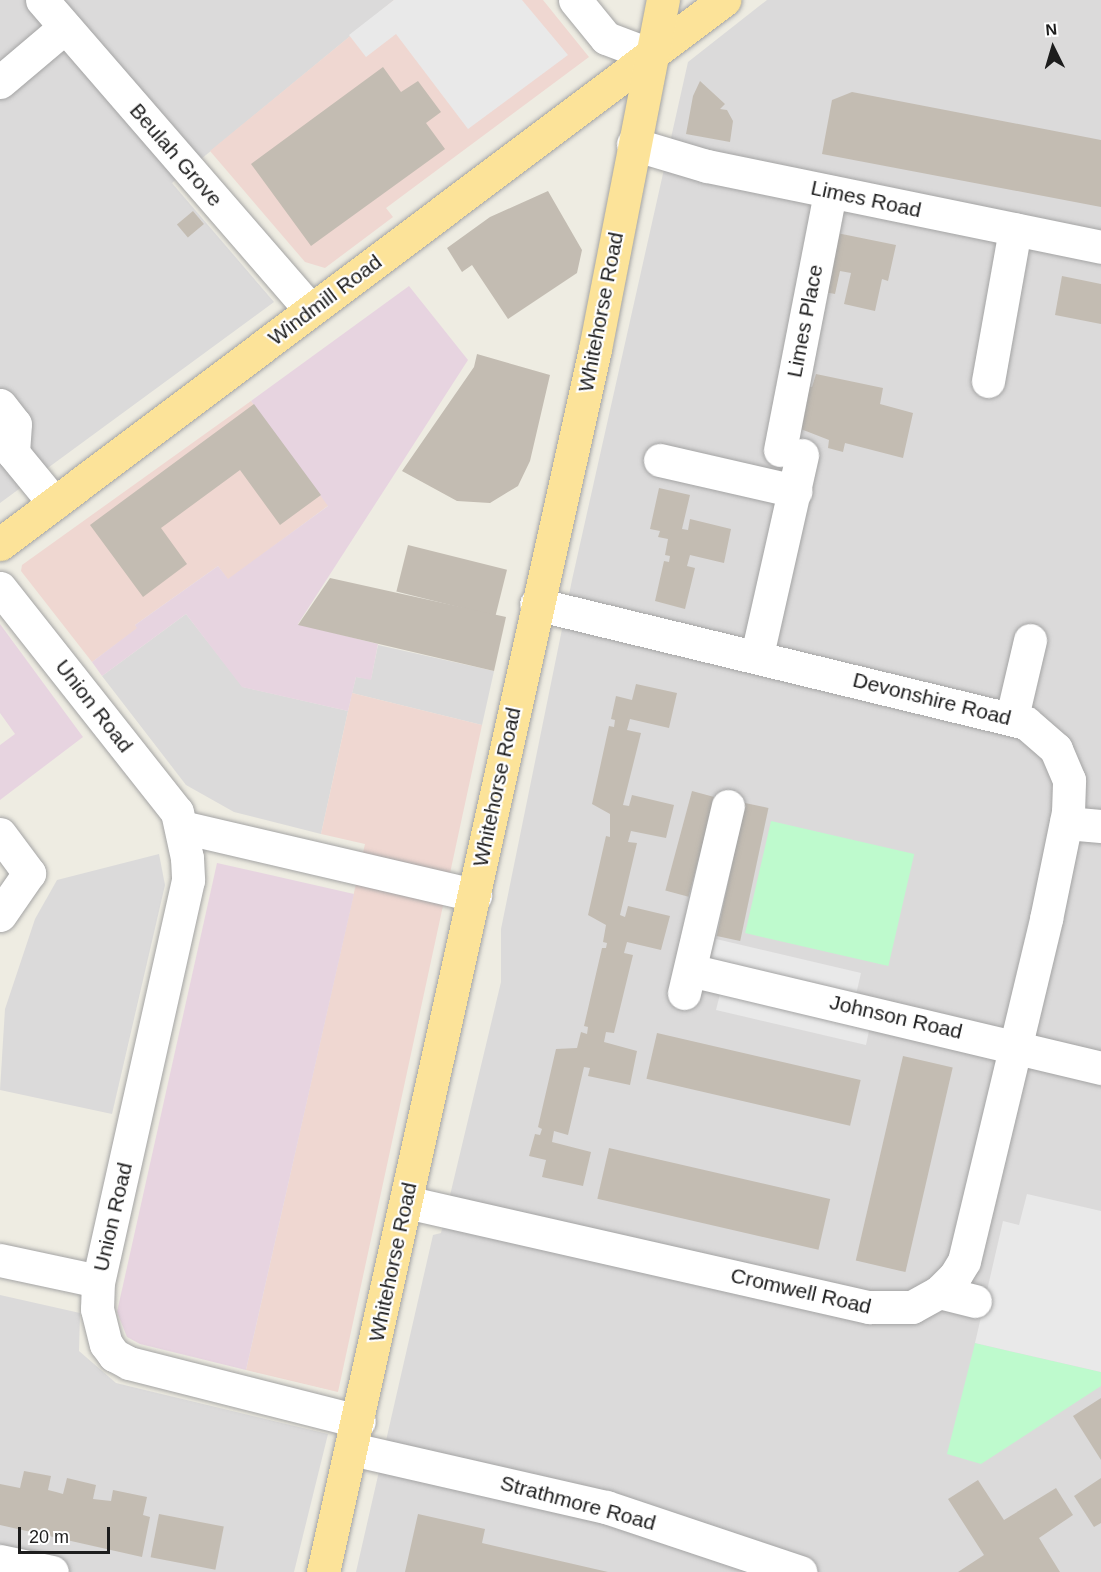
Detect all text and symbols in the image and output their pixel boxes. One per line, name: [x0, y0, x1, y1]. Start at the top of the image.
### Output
north arrow: [1023, 18, 1083, 78]
text: N: [1045, 21, 1058, 39]
street label: Beulah Grove: [124, 98, 228, 212]
street label: Limes Road: [809, 175, 923, 223]
street label: Whitehorse Road: [573, 230, 629, 394]
street label: Windmill Road: [263, 249, 387, 351]
street label: Limes Place: [782, 262, 828, 380]
street label: Union Road: [50, 655, 138, 757]
street label: Devonshire Road: [850, 667, 1014, 731]
street label: Whitehorse Road: [468, 705, 526, 869]
street label: Johnson Road: [827, 989, 965, 1045]
street label: Union Road: [88, 1160, 138, 1274]
street label: Whitehorse Road: [364, 1180, 422, 1344]
street label: Cromwell Road: [728, 1263, 874, 1319]
street label: Strathmore Road: [498, 1470, 658, 1536]
scale bar: [21, 1515, 112, 1553]
text: 20 m: [29, 1527, 69, 1547]

